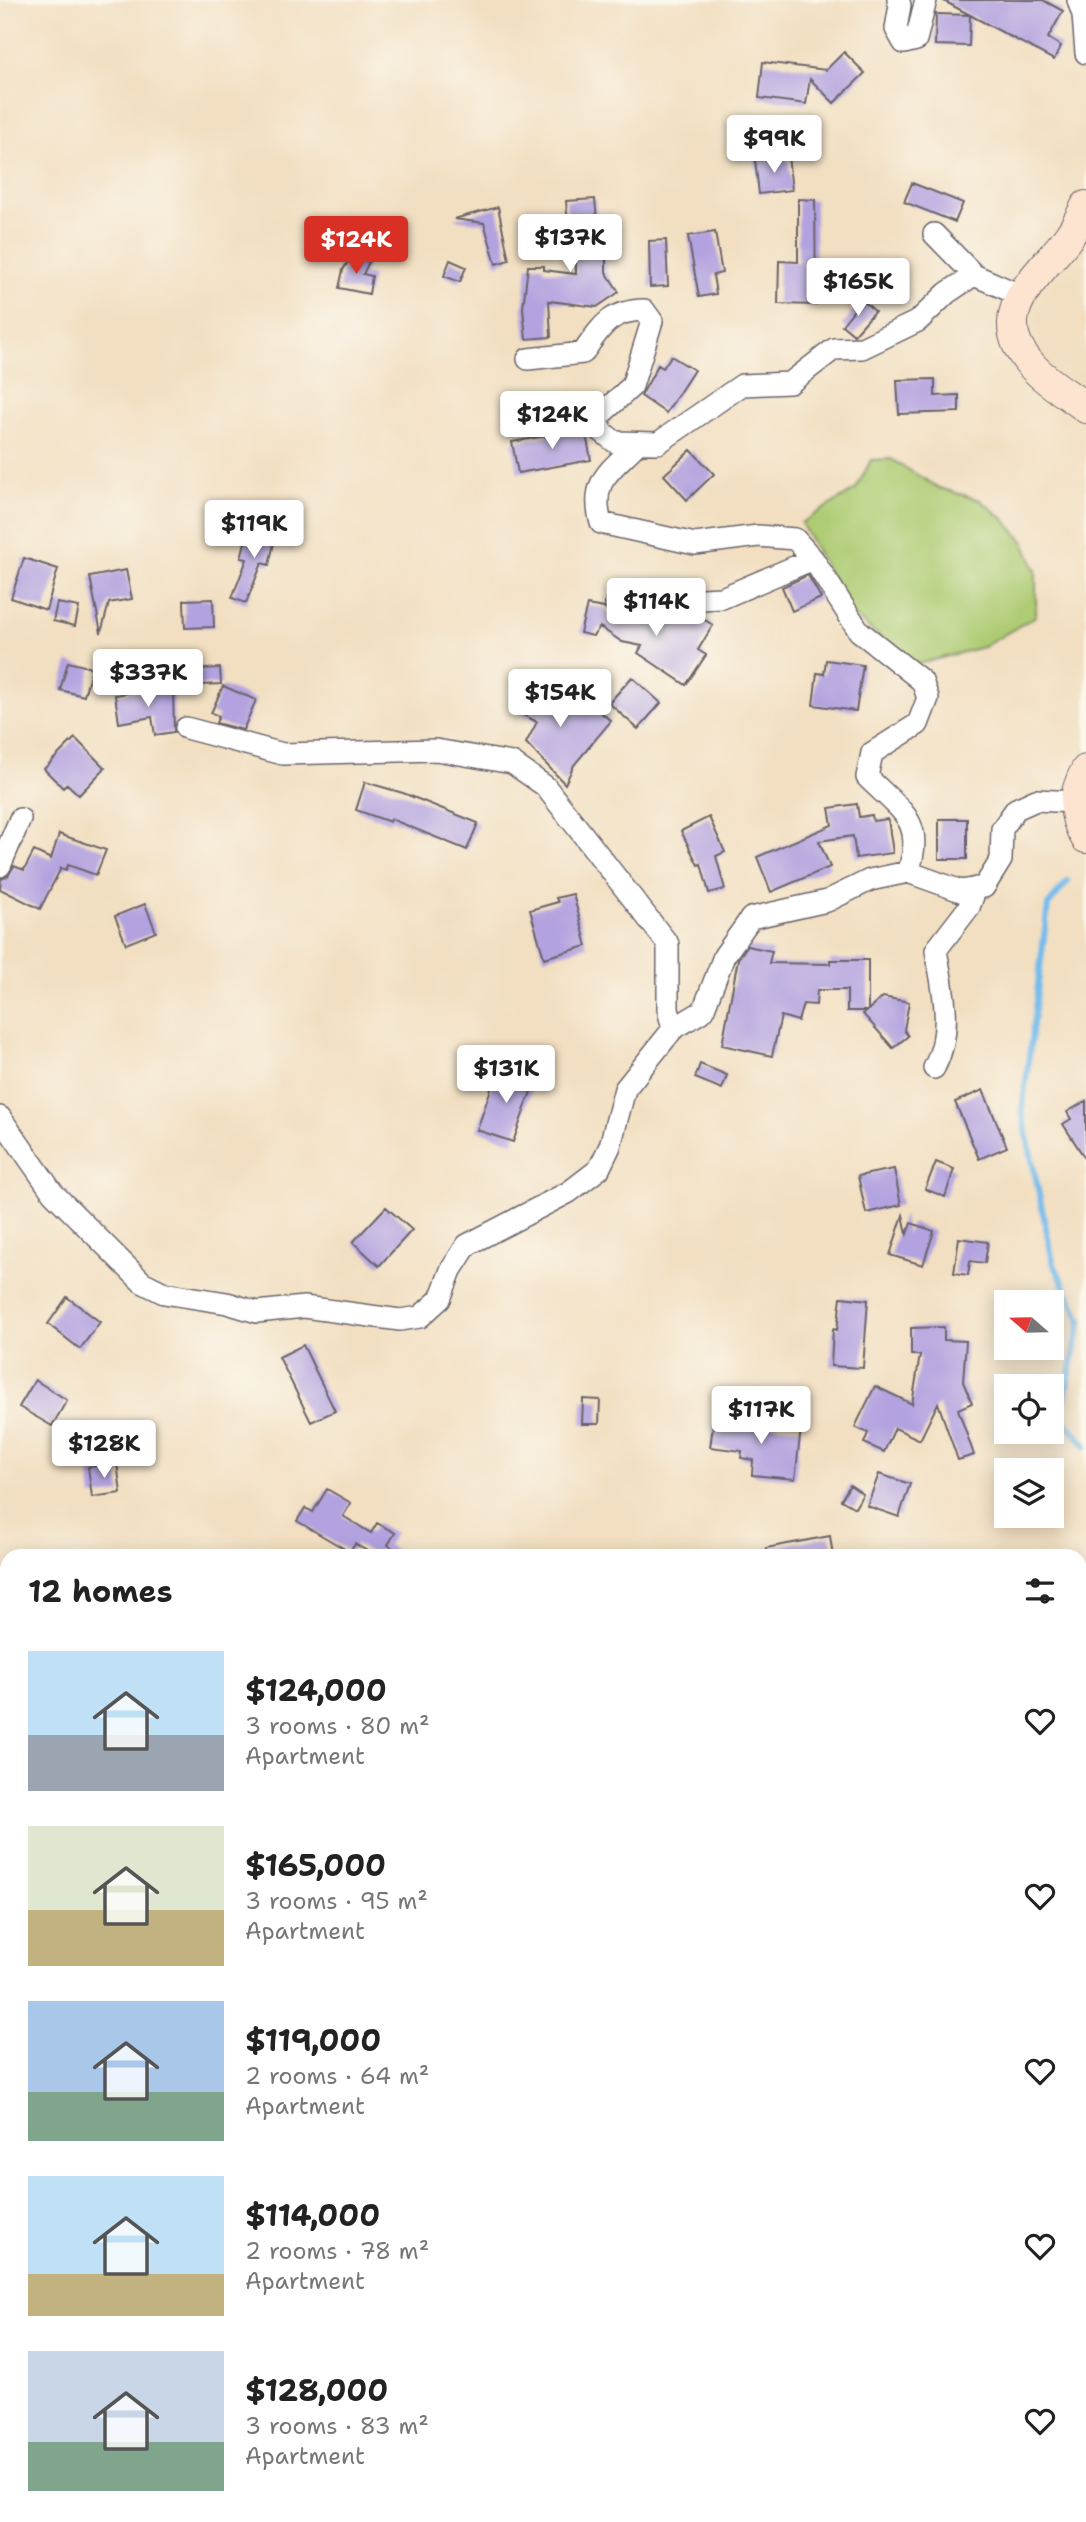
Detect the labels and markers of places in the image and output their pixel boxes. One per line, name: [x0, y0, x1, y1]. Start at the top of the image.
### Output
pin: $99K: [733, 116, 815, 175]
pin: $137K: [521, 215, 619, 274]
pin: $124K: [307, 216, 405, 276]
pin: $165K: [809, 258, 907, 318]
pin: $124K: [503, 392, 601, 451]
pin: $119K: [205, 500, 303, 560]
pin: $114K: [607, 578, 705, 638]
pin: $337K: [99, 650, 197, 709]
pin: $154K: [511, 670, 609, 729]
pin: $131K: [457, 1046, 555, 1105]
pin: $117K: [712, 1386, 810, 1446]
pin: $128K: [55, 1420, 153, 1480]

